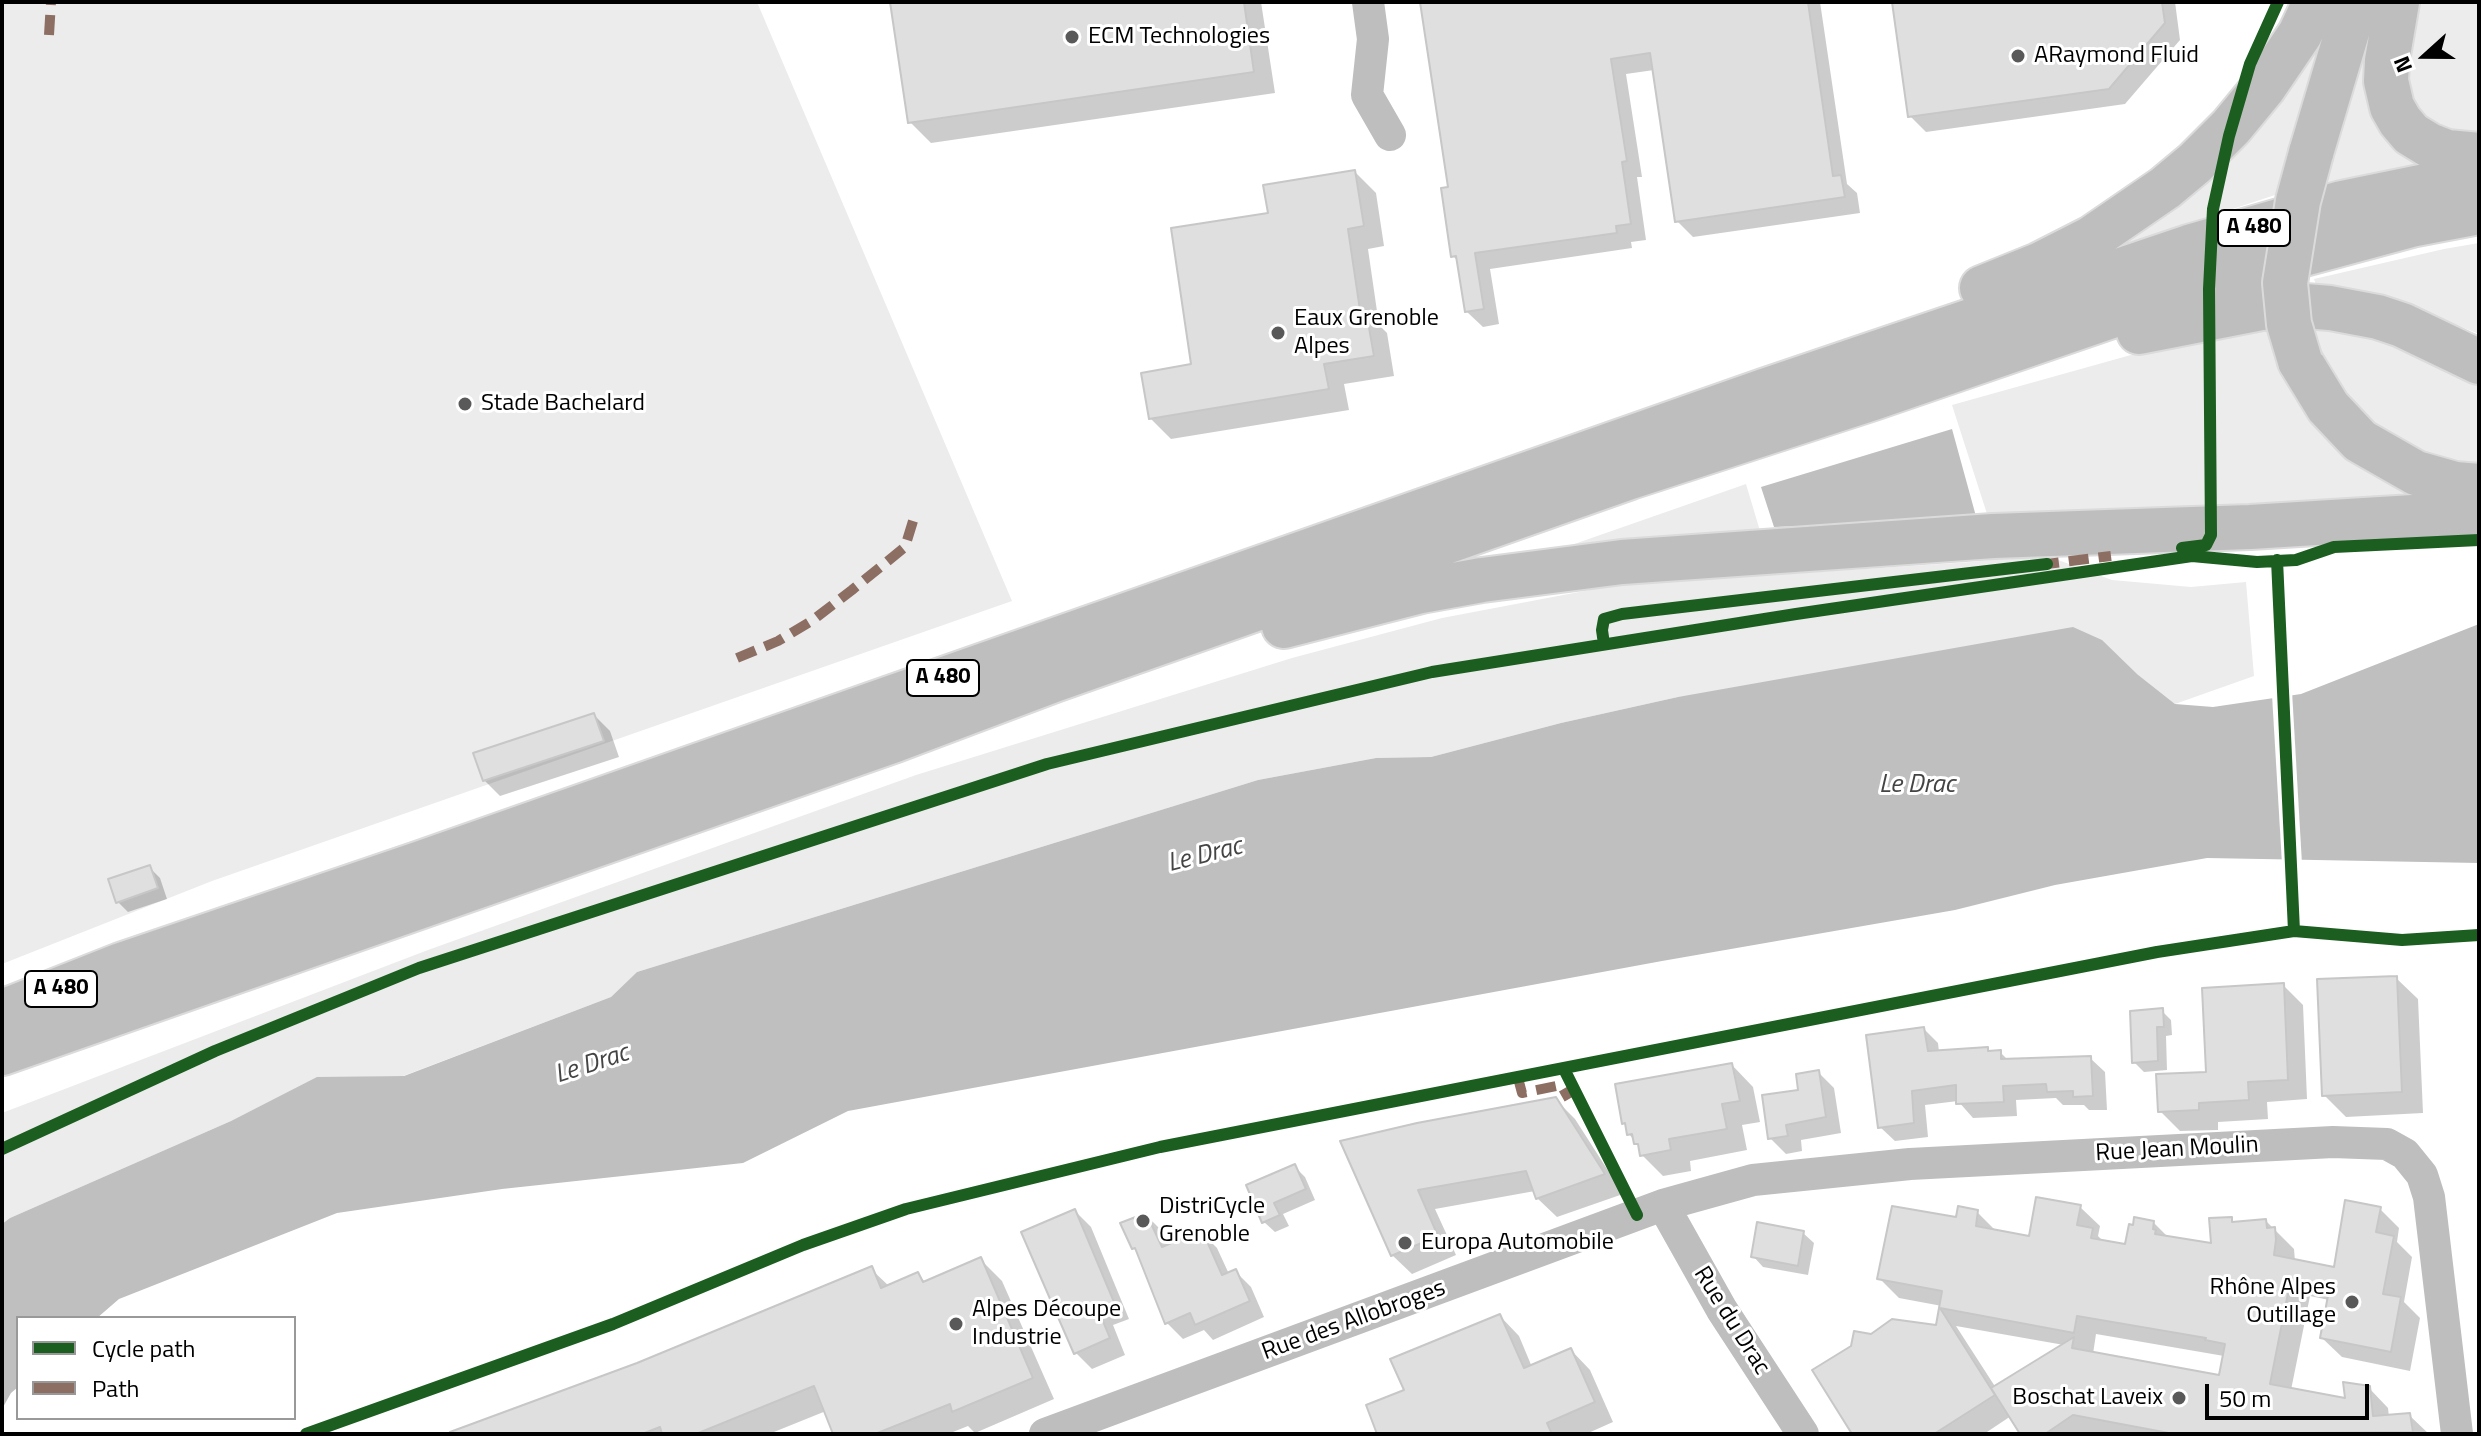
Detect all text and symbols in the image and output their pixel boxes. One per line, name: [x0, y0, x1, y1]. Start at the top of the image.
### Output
north arrow: [2385, 16, 2465, 96]
place label: ECM Technologies: [1088, 23, 1270, 51]
marker: ECM Technologies: [1063, 28, 1081, 46]
place label: ARaymond Fluid: [2034, 42, 2199, 70]
marker: ARaymond Fluid: [2009, 47, 2027, 65]
text: N: [2384, 51, 2421, 78]
road number: A 480: [2218, 210, 2290, 246]
place label: Eaux Grenoble Alpes: [1294, 305, 1439, 361]
marker: Eaux Grenoble Alpes: [1269, 324, 1287, 342]
place label: Stade Bachelard: [481, 390, 645, 418]
marker: Stade Bachelard: [456, 395, 474, 413]
road number: A 480: [907, 660, 979, 696]
water label: Le Drac: [1879, 770, 1955, 802]
water label: Le Drac: [1164, 832, 1246, 880]
road number: A 480: [25, 971, 97, 1007]
water label: Le Drac: [551, 1038, 633, 1092]
street label: Rue Jean Moulin: [2095, 1131, 2259, 1169]
place label: DistriCycle Grenoble: [1159, 1193, 1265, 1249]
marker: DistriCycle Grenoble: [1134, 1212, 1152, 1230]
place label: Europa Automobile: [1421, 1229, 1614, 1257]
marker: Europa Automobile: [1396, 1234, 1414, 1252]
street label: Rue du Drac: [1687, 1262, 1775, 1380]
street label: Rue des Allobroges: [1258, 1274, 1450, 1368]
place label: Rhône Alpes Outillage: [2210, 1274, 2336, 1330]
marker: Rhône Alpes Outillage: [2343, 1293, 2361, 1311]
place label: Alpes Découpe Industrie: [972, 1296, 1121, 1352]
marker: Alpes Découpe Industrie: [947, 1315, 965, 1333]
legend: [16, 1316, 296, 1420]
text: Cycle path: [92, 1330, 195, 1366]
scale bar: [2209, 1368, 2373, 1418]
text: Path: [92, 1370, 139, 1406]
text: 50 m: [2219, 1380, 2271, 1416]
place label: Boschat Laveix: [2012, 1384, 2163, 1412]
marker: Boschat Laveix: [2170, 1389, 2188, 1407]

